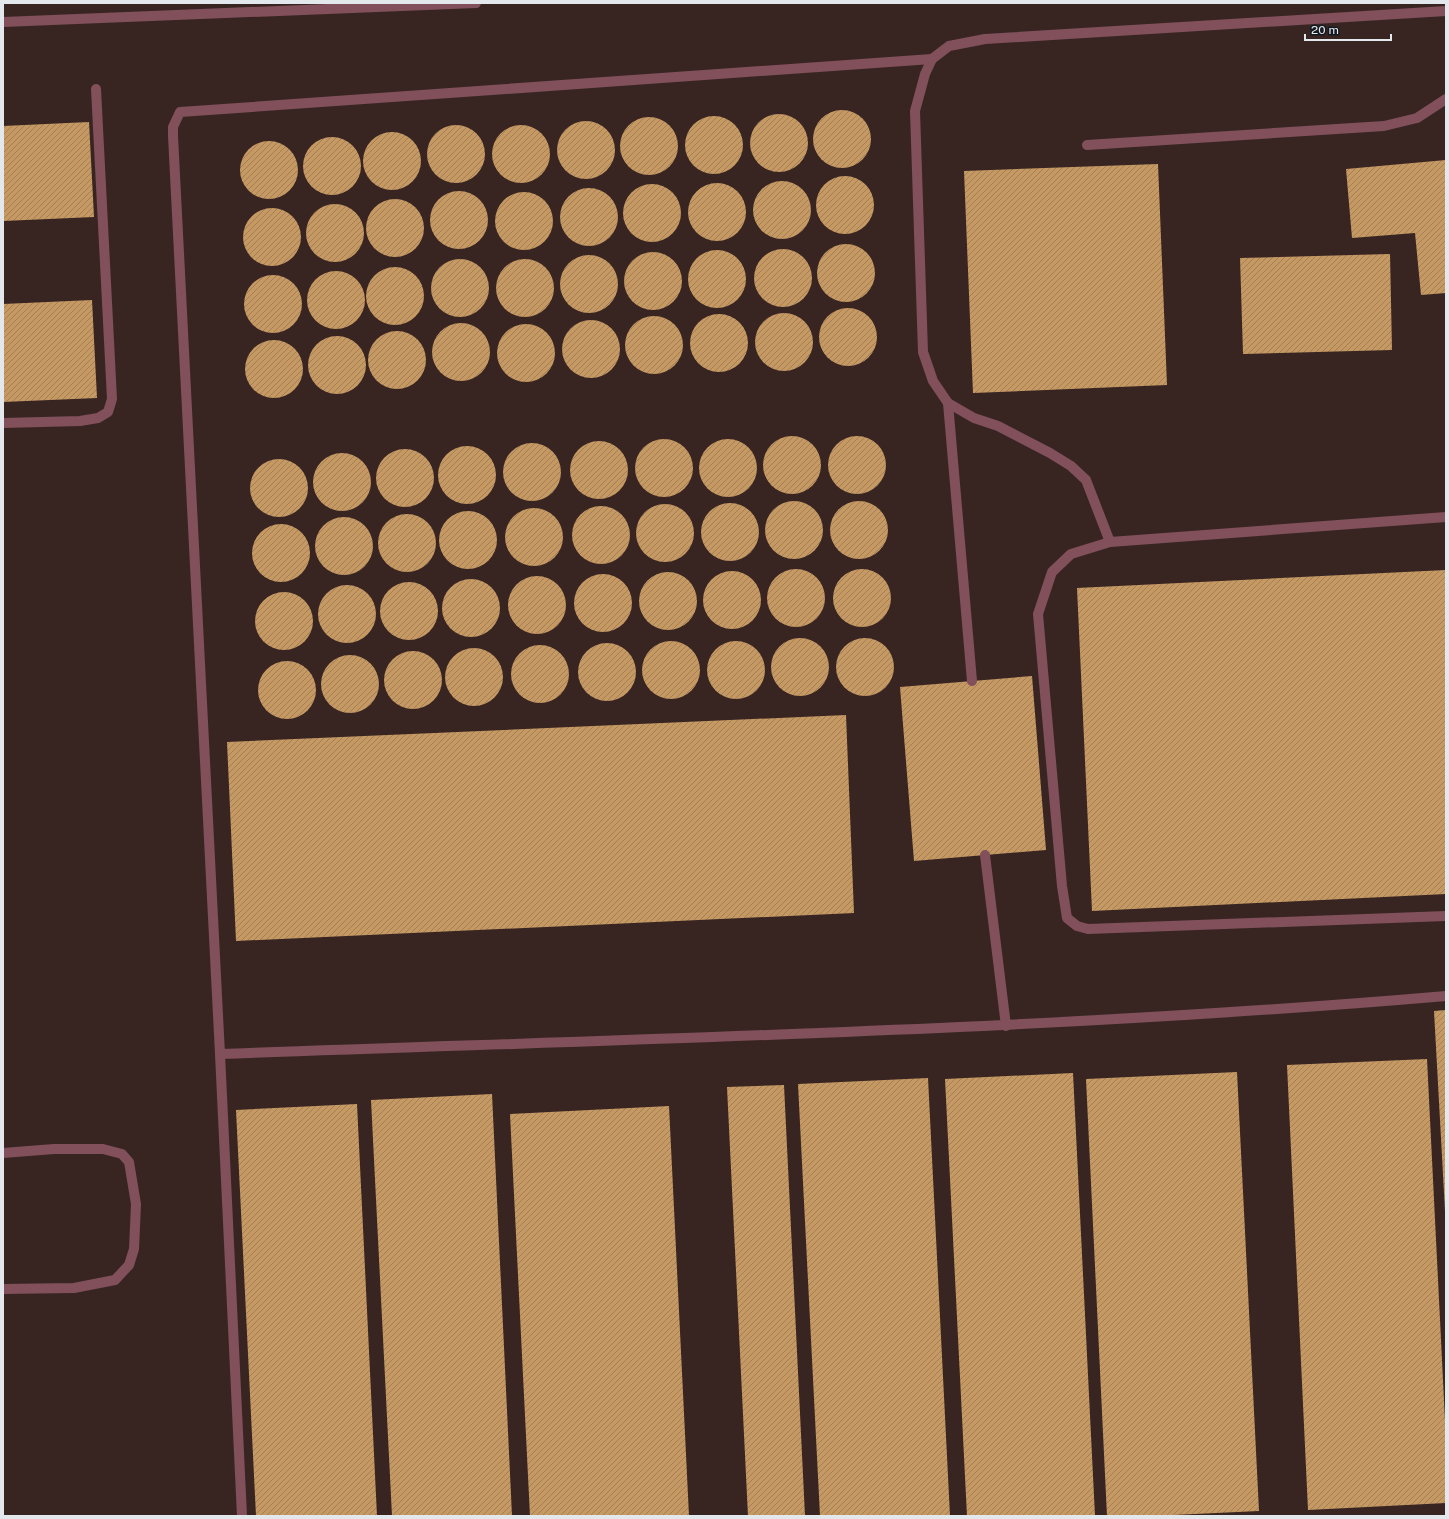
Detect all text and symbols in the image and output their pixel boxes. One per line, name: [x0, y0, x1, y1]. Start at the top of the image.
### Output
scale bar: [1305, 16, 1391, 42]
text: 20 m: [1311, 23, 1339, 37]

